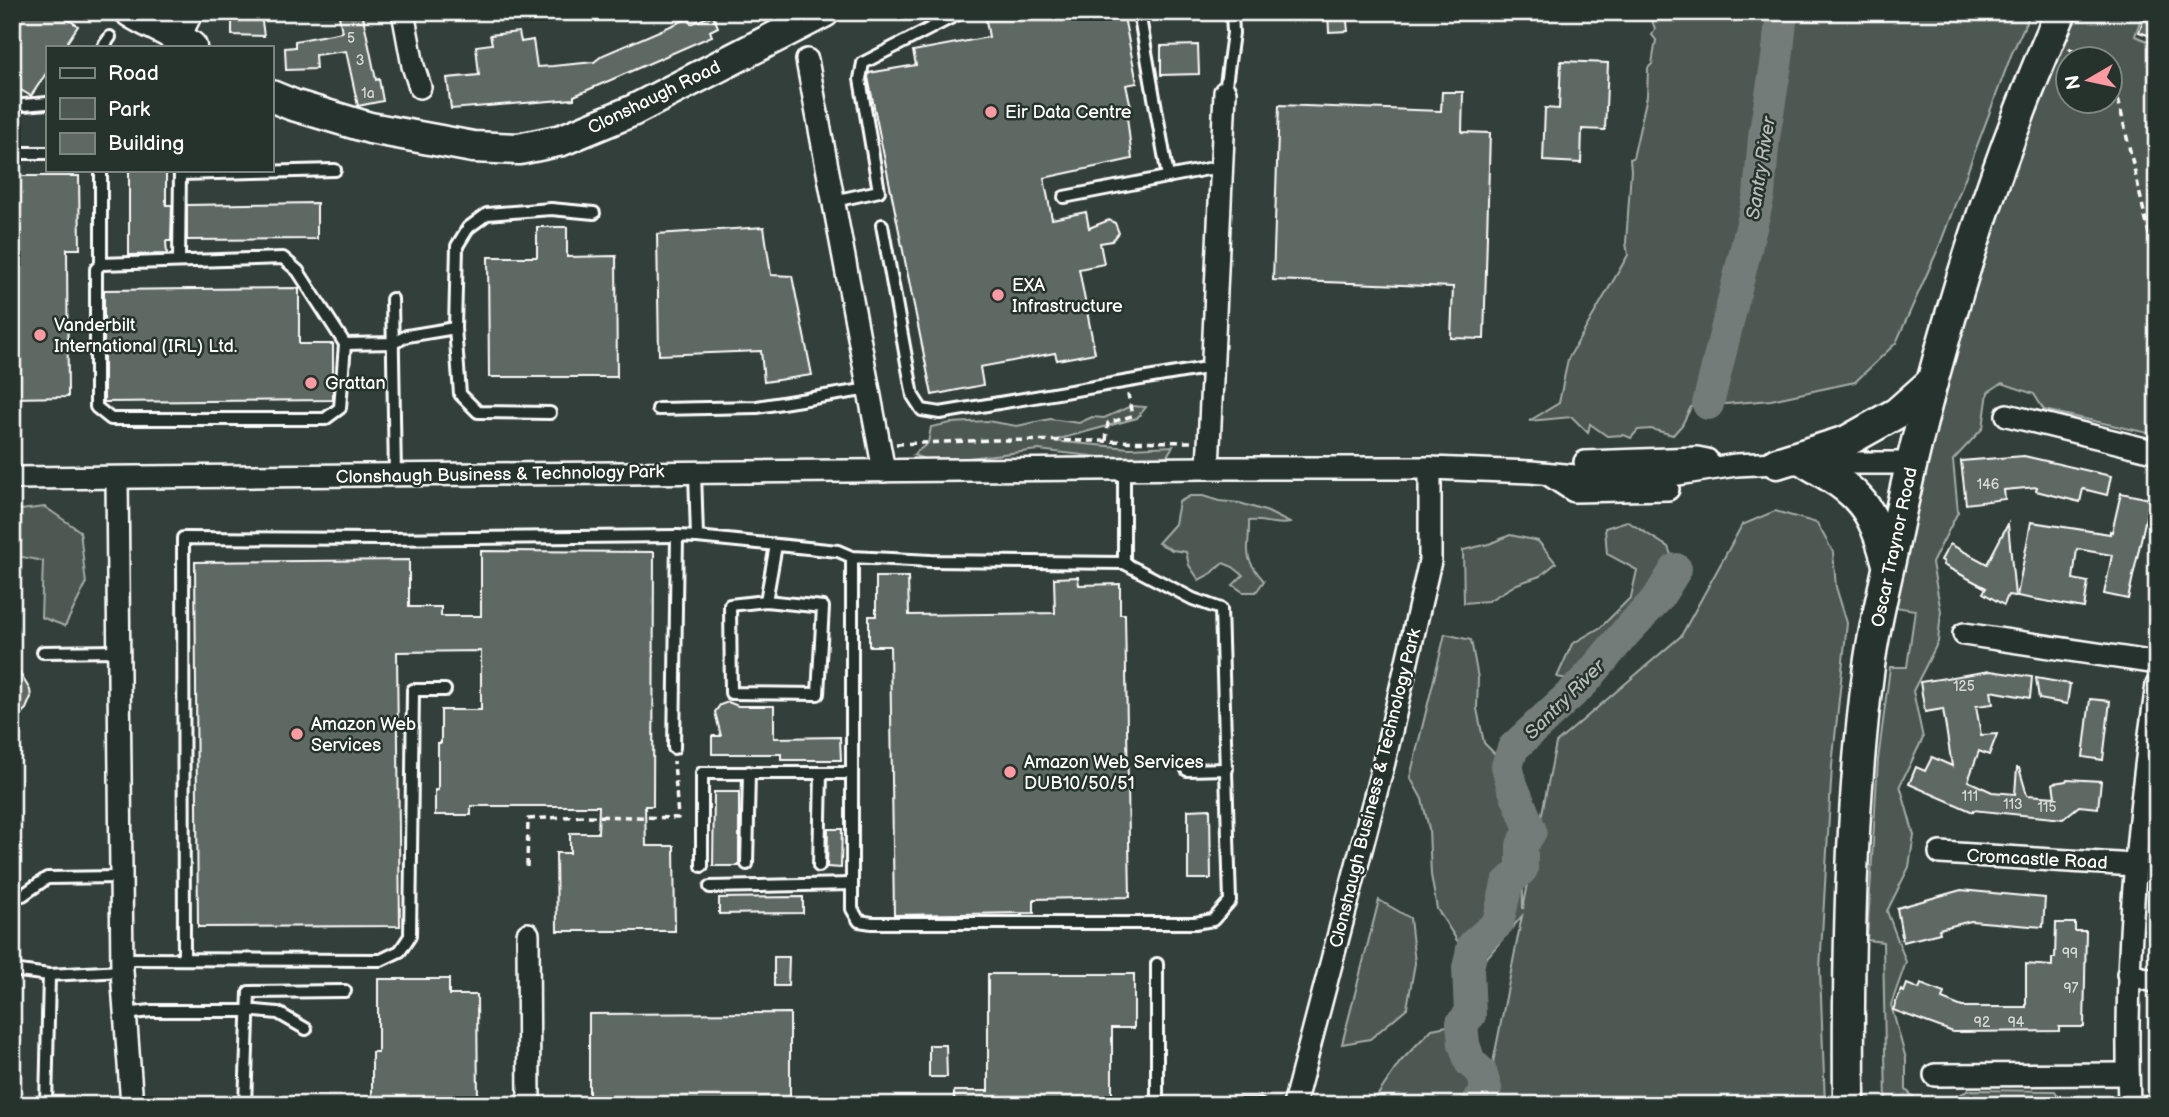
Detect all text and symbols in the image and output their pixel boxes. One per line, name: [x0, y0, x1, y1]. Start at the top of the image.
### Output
house number: 5: [347, 30, 355, 47]
legend: [46, 46, 273, 172]
north arrow: [2054, 46, 2124, 116]
house number: 3: [356, 52, 364, 69]
street label: Clonshaugh Road: [585, 56, 724, 139]
text: Road: [108, 61, 159, 86]
text: N: [2061, 74, 2086, 91]
house number: 1a: [361, 85, 375, 102]
text: Park: [108, 97, 151, 122]
place label: Eir Data Centre: [1005, 102, 1132, 123]
marker: Eir Data Centre: [983, 104, 999, 120]
water label: Santry River: [1742, 114, 1781, 221]
text: Building: [108, 131, 184, 156]
place label: EXA Infrastructure: [1012, 275, 1123, 317]
marker: EXA Infrastructure: [990, 287, 1006, 303]
place label: Vanderbilt International (IRL) Ltd.: [54, 315, 237, 357]
marker: Vanderbilt International (IRL) Ltd.: [32, 327, 48, 343]
place label: Grattan: [325, 373, 386, 394]
marker: Grattan: [303, 375, 319, 391]
street label: Clonshaugh Business & Technology Park: [336, 461, 665, 488]
street label: Oscar Traynor Road: [1867, 465, 1922, 629]
house number: 146: [1977, 476, 2000, 493]
street label: Clonshaugh Business & Technology Park: [1326, 626, 1425, 950]
water label: Santry River: [1520, 655, 1611, 745]
house number: 125: [1953, 678, 1975, 695]
place label: Amazon Web Services: [311, 714, 416, 756]
marker: Amazon Web Services: [289, 726, 305, 742]
place label: Amazon Web Services DUB10/50/51: [1024, 752, 1204, 794]
marker: Amazon Web Services DUB10/50/51: [1002, 764, 1018, 780]
house number: 111: [1962, 788, 1978, 805]
house number: 113: [2003, 796, 2023, 813]
house number: 115: [2038, 799, 2056, 816]
street label: Cromcastle Road: [1966, 845, 2108, 874]
house number: 99: [2062, 945, 2078, 962]
house number: 97: [2064, 980, 2079, 997]
house number: 92: [1974, 1014, 1991, 1031]
house number: 94: [2008, 1014, 2025, 1031]

